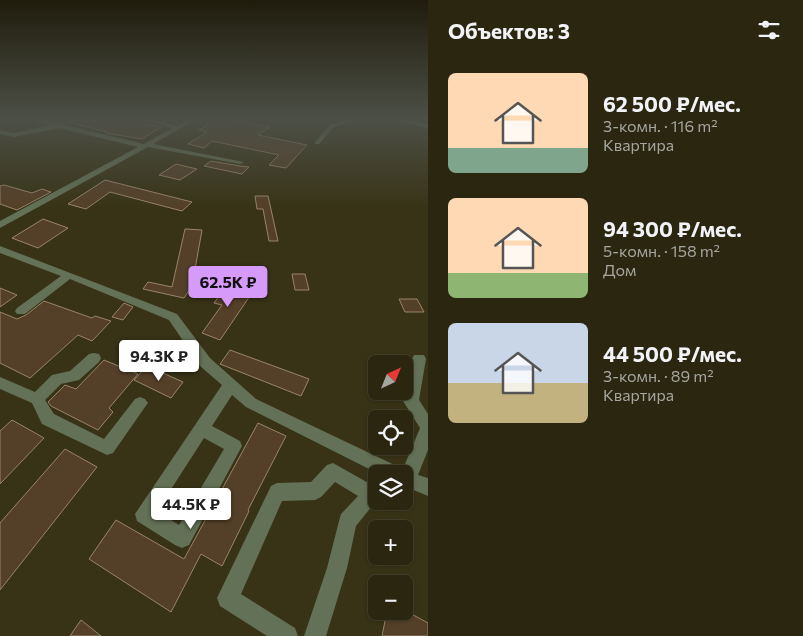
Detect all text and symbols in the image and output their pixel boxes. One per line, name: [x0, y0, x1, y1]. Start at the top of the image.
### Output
icon: filters: [755, 16, 783, 44]
text: Объектов: 3: [448, 18, 570, 43]
text: 62 500 ₽/мес.: [603, 91, 741, 116]
icon: home: [488, 93, 548, 153]
text: 3-комн. · 116 m²: [603, 116, 718, 135]
text: Квартира: [603, 135, 674, 154]
text: 94 300 ₽/мес.: [603, 216, 742, 241]
icon: home: [488, 218, 548, 278]
text: 5-комн. · 158 m²: [603, 241, 720, 260]
text: Дом: [603, 260, 636, 279]
pin: 62.5K ₽: [182, 266, 274, 308]
text: 62.5K ₽: [199, 272, 257, 291]
pin: 94.3K ₽: [113, 340, 205, 382]
text: 44 500 ₽/мес.: [603, 341, 742, 366]
icon: home: [488, 343, 548, 403]
text: 94.3K ₽: [130, 346, 188, 365]
north arrow: [368, 355, 412, 400]
map controls: [368, 355, 413, 620]
text: 3-комн. · 89 m²: [603, 366, 714, 385]
text: Квартира: [603, 385, 674, 404]
button: locate: [368, 410, 413, 455]
button: layers: [368, 465, 413, 510]
pin: 44.5K ₽: [145, 488, 237, 530]
text: 44.5K ₽: [162, 494, 220, 513]
button: +: [368, 520, 413, 565]
button: −: [368, 575, 413, 620]

